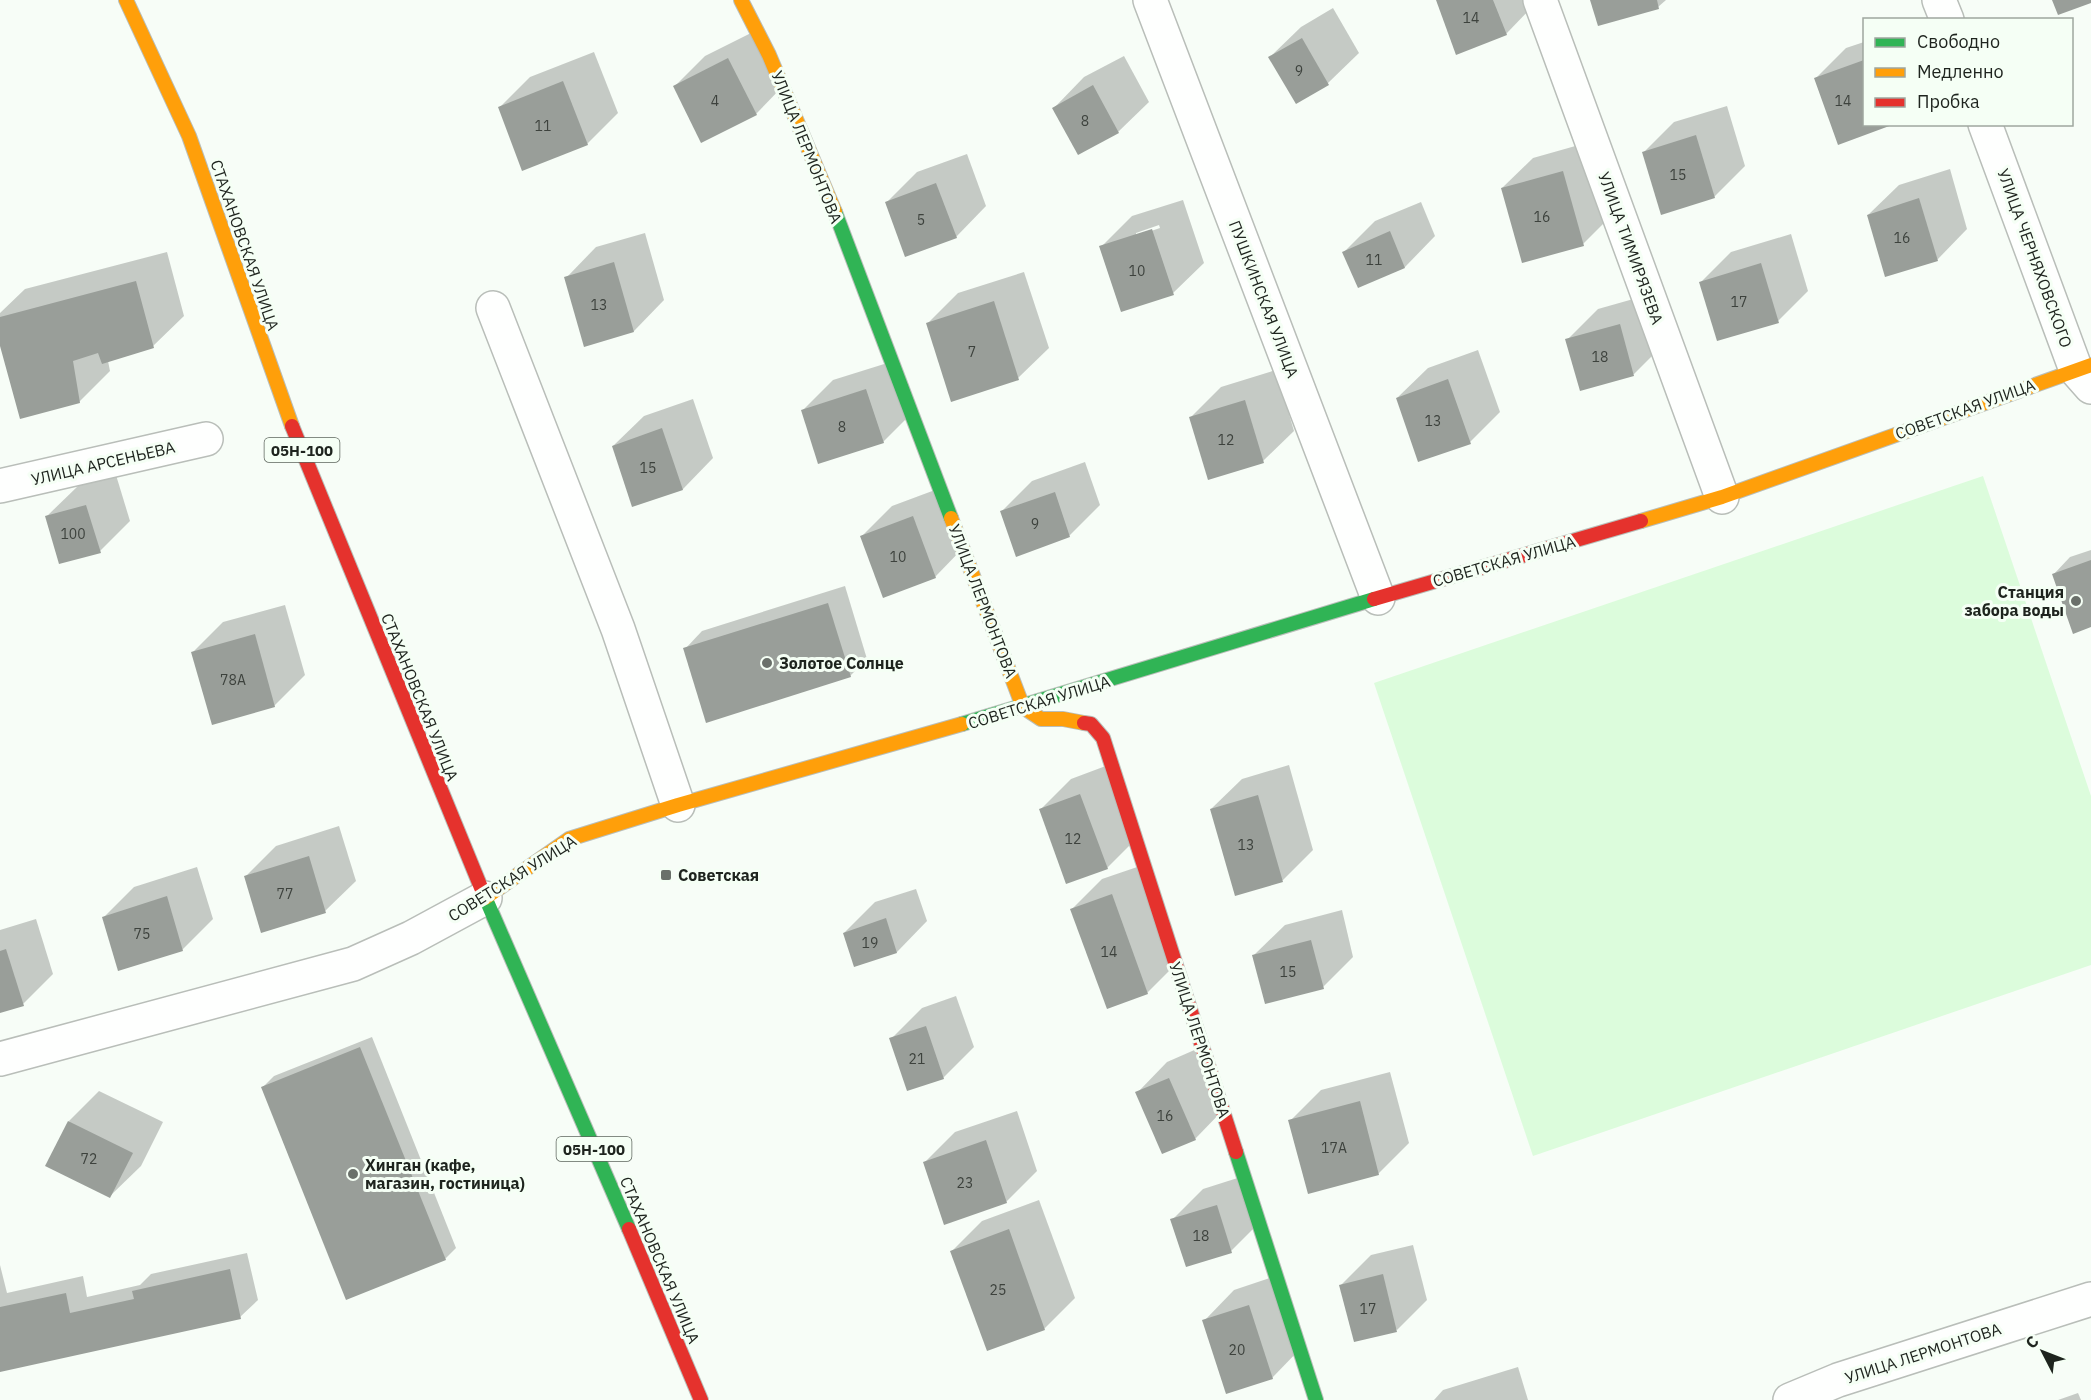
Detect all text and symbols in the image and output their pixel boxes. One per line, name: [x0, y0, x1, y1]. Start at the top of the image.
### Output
house number: 14: [1463, 9, 1479, 27]
legend: [1863, 18, 2073, 126]
text: Свободно: [1917, 30, 2000, 53]
text: Медленно: [1917, 60, 2004, 83]
house number: 9: [1295, 62, 1303, 80]
street label: УЛИЦА ЛЕРМОНТОВА: [767, 68, 847, 226]
text: Пробка: [1917, 90, 1980, 113]
house number: 4: [711, 92, 719, 110]
house number: 14: [1835, 92, 1851, 110]
house number: 8: [1081, 112, 1089, 130]
house number: 11: [535, 117, 551, 135]
street label: СТАХАНОВСКАЯ УЛИЦА: [206, 157, 284, 333]
house number: 15: [1670, 166, 1686, 184]
street label: УЛИЦА ЧЕРНЯХОВСКОГО: [1993, 166, 2077, 350]
street label: УЛИЦА ТИМИРЯЗЕВА: [1594, 169, 1668, 327]
house number: 16: [1534, 208, 1550, 226]
house number: 5: [917, 211, 925, 229]
street label: ПУШКИНСКАЯ УЛИЦА: [1225, 218, 1303, 380]
house number: 16: [1894, 229, 1910, 247]
house number: 11: [1366, 251, 1382, 269]
house number: 10: [1129, 262, 1145, 280]
house number: 17: [1731, 293, 1747, 311]
house number: 13: [591, 296, 607, 314]
house number: 7: [968, 343, 976, 361]
house number: 18: [1592, 348, 1608, 366]
street label: СОВЕТСКАЯ УЛИЦА: [1892, 374, 2038, 444]
house number: 13: [1425, 412, 1441, 430]
house number: 8: [838, 418, 846, 436]
house number: 12: [1218, 431, 1234, 449]
street label: УЛИЦА АРСЕНЬЕВА: [29, 437, 177, 489]
road number: 05Н-100: [264, 438, 340, 462]
house number: 15: [640, 459, 656, 477]
house number: 9: [1031, 515, 1039, 533]
street label: УЛИЦА ЛЕРМОНТОВА: [944, 521, 1022, 681]
house number: 100: [60, 525, 86, 543]
street label: СОВЕТСКАЯ УЛИЦА: [1430, 531, 1578, 591]
house number: 10: [890, 548, 906, 566]
place label: Станция забора воды: [1964, 582, 2064, 620]
marker: Станция забора воды: [2069, 594, 2083, 608]
street label: СТАХАНОВСКАЯ УЛИЦА: [377, 610, 463, 784]
place label: Золотое Солнце: [779, 653, 904, 673]
marker: Золотое Солнце: [760, 656, 774, 670]
house number: 78А: [220, 671, 246, 689]
street label: СОВЕТСКАЯ УЛИЦА: [966, 671, 1112, 733]
street label: СОВЕТСКАЯ УЛИЦА: [444, 830, 580, 926]
house number: 12: [1065, 830, 1081, 848]
house number: 13: [1238, 836, 1254, 854]
place label: Советская: [678, 865, 759, 885]
marker: Советская: [659, 868, 673, 882]
house number: 77: [277, 885, 293, 903]
house number: 75: [134, 925, 150, 943]
house number: 19: [862, 934, 878, 952]
house number: 14: [1101, 943, 1117, 961]
street label: УЛИЦА ЛЕРМОНТОВА: [1165, 959, 1235, 1121]
house number: 15: [1280, 963, 1296, 981]
house number: 21: [909, 1050, 925, 1068]
house number: 16: [1157, 1107, 1173, 1125]
road number: 05Н-100: [556, 1137, 632, 1161]
house number: 17А: [1321, 1139, 1347, 1157]
house number: 72: [81, 1150, 97, 1168]
place label: Хинган (кафе, магазин, гостиница): [365, 1155, 525, 1193]
marker: Хинган (кафе, магазин, гостиница): [346, 1167, 360, 1181]
street label: СТАХАНОВСКАЯ УЛИЦА: [616, 1174, 704, 1346]
house number: 23: [957, 1174, 973, 1192]
house number: 18: [1193, 1227, 1209, 1245]
house number: 25: [990, 1281, 1006, 1299]
house number: 17: [1360, 1300, 1376, 1318]
street label: УЛИЦА ЛЕРМОНТОВА: [1842, 1318, 2004, 1388]
north arrow: [2013, 1322, 2073, 1382]
text: С: [2021, 1331, 2043, 1353]
house number: 20: [1229, 1341, 1245, 1359]

